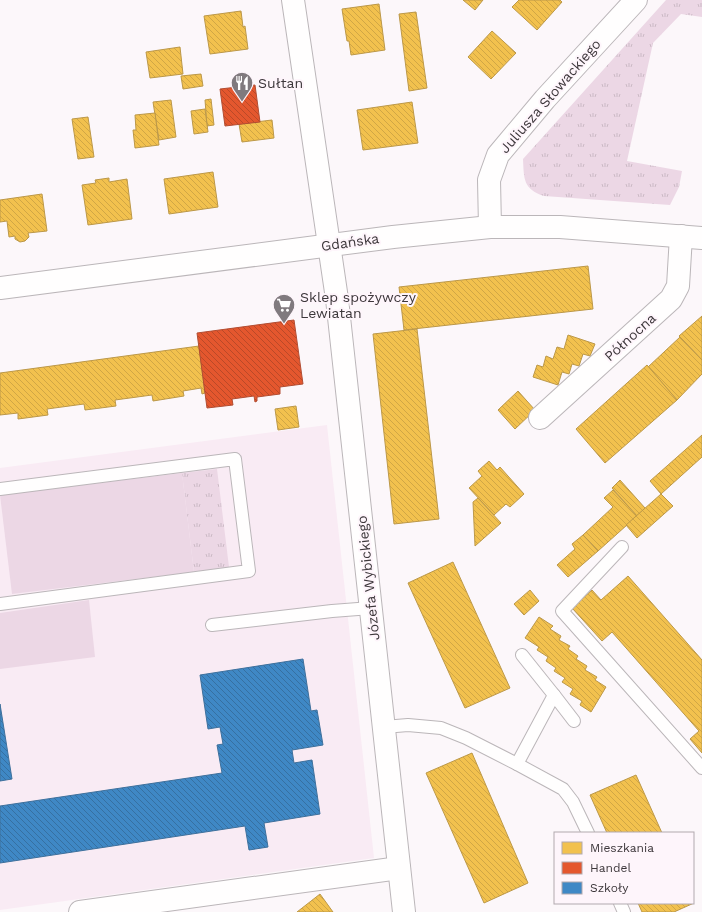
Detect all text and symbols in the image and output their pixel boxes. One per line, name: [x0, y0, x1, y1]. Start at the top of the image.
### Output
street label: Juliusza Słowackiego: [496, 36, 604, 156]
restaurant icon: Sułtan: [229, 70, 255, 103]
place label: Sułtan: [258, 75, 303, 91]
street label: Gdańska: [320, 230, 380, 254]
place label: Sklep spożywczy Lewiatan: [300, 289, 417, 321]
supermarket icon: Sklep spożywczy Lewiatan: [271, 292, 297, 325]
street label: Północna: [601, 310, 659, 364]
street label: Józefa Wybickiego: [354, 515, 382, 641]
legend: [554, 832, 694, 904]
text: Mieszkania: [590, 841, 654, 855]
text: Handel: [590, 861, 631, 875]
text: Szkoły: [590, 881, 629, 895]

